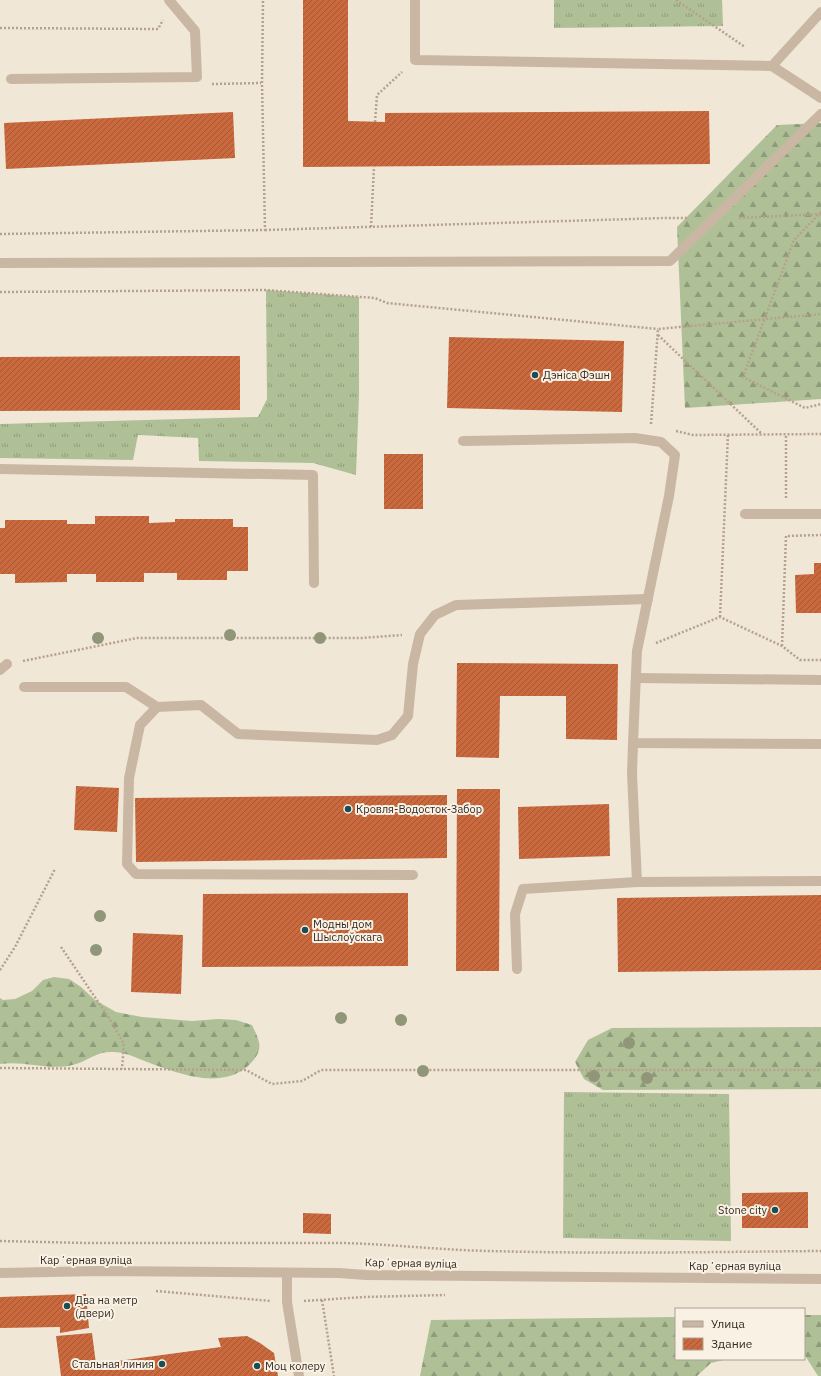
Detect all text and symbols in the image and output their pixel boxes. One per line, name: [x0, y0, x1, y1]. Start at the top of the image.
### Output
place label: Дэніса Фэшн: [543, 368, 610, 382]
marker: Дэніса Фэшн: [530, 370, 540, 380]
place label: Кровля-Водосток-Забор: [356, 802, 482, 816]
marker: Кровля-Водосток-Забор: [343, 804, 353, 814]
place label: Модны дом Шыслоўскага: [313, 917, 383, 944]
marker: Модны дом Шыслоўскага: [300, 925, 310, 935]
place label: Stone city: [718, 1203, 768, 1217]
marker: Stone city: [770, 1205, 780, 1215]
street label: Карʼерная вуліца: [40, 1253, 132, 1267]
street label: Карʼерная вуліца: [365, 1255, 457, 1271]
street label: Карʼерная вуліца: [689, 1259, 781, 1273]
place label: Два на метр (двери): [75, 1293, 138, 1320]
marker: Два на метр (двери): [62, 1301, 72, 1311]
legend: [675, 1308, 805, 1360]
text: Улица: [711, 1316, 745, 1331]
text: Здание: [711, 1336, 753, 1351]
place label: Стальная линия: [72, 1357, 154, 1371]
marker: Стальная линия: [157, 1359, 167, 1369]
place label: Моц колеру: [265, 1359, 326, 1373]
marker: Моц колеру: [252, 1361, 262, 1371]

